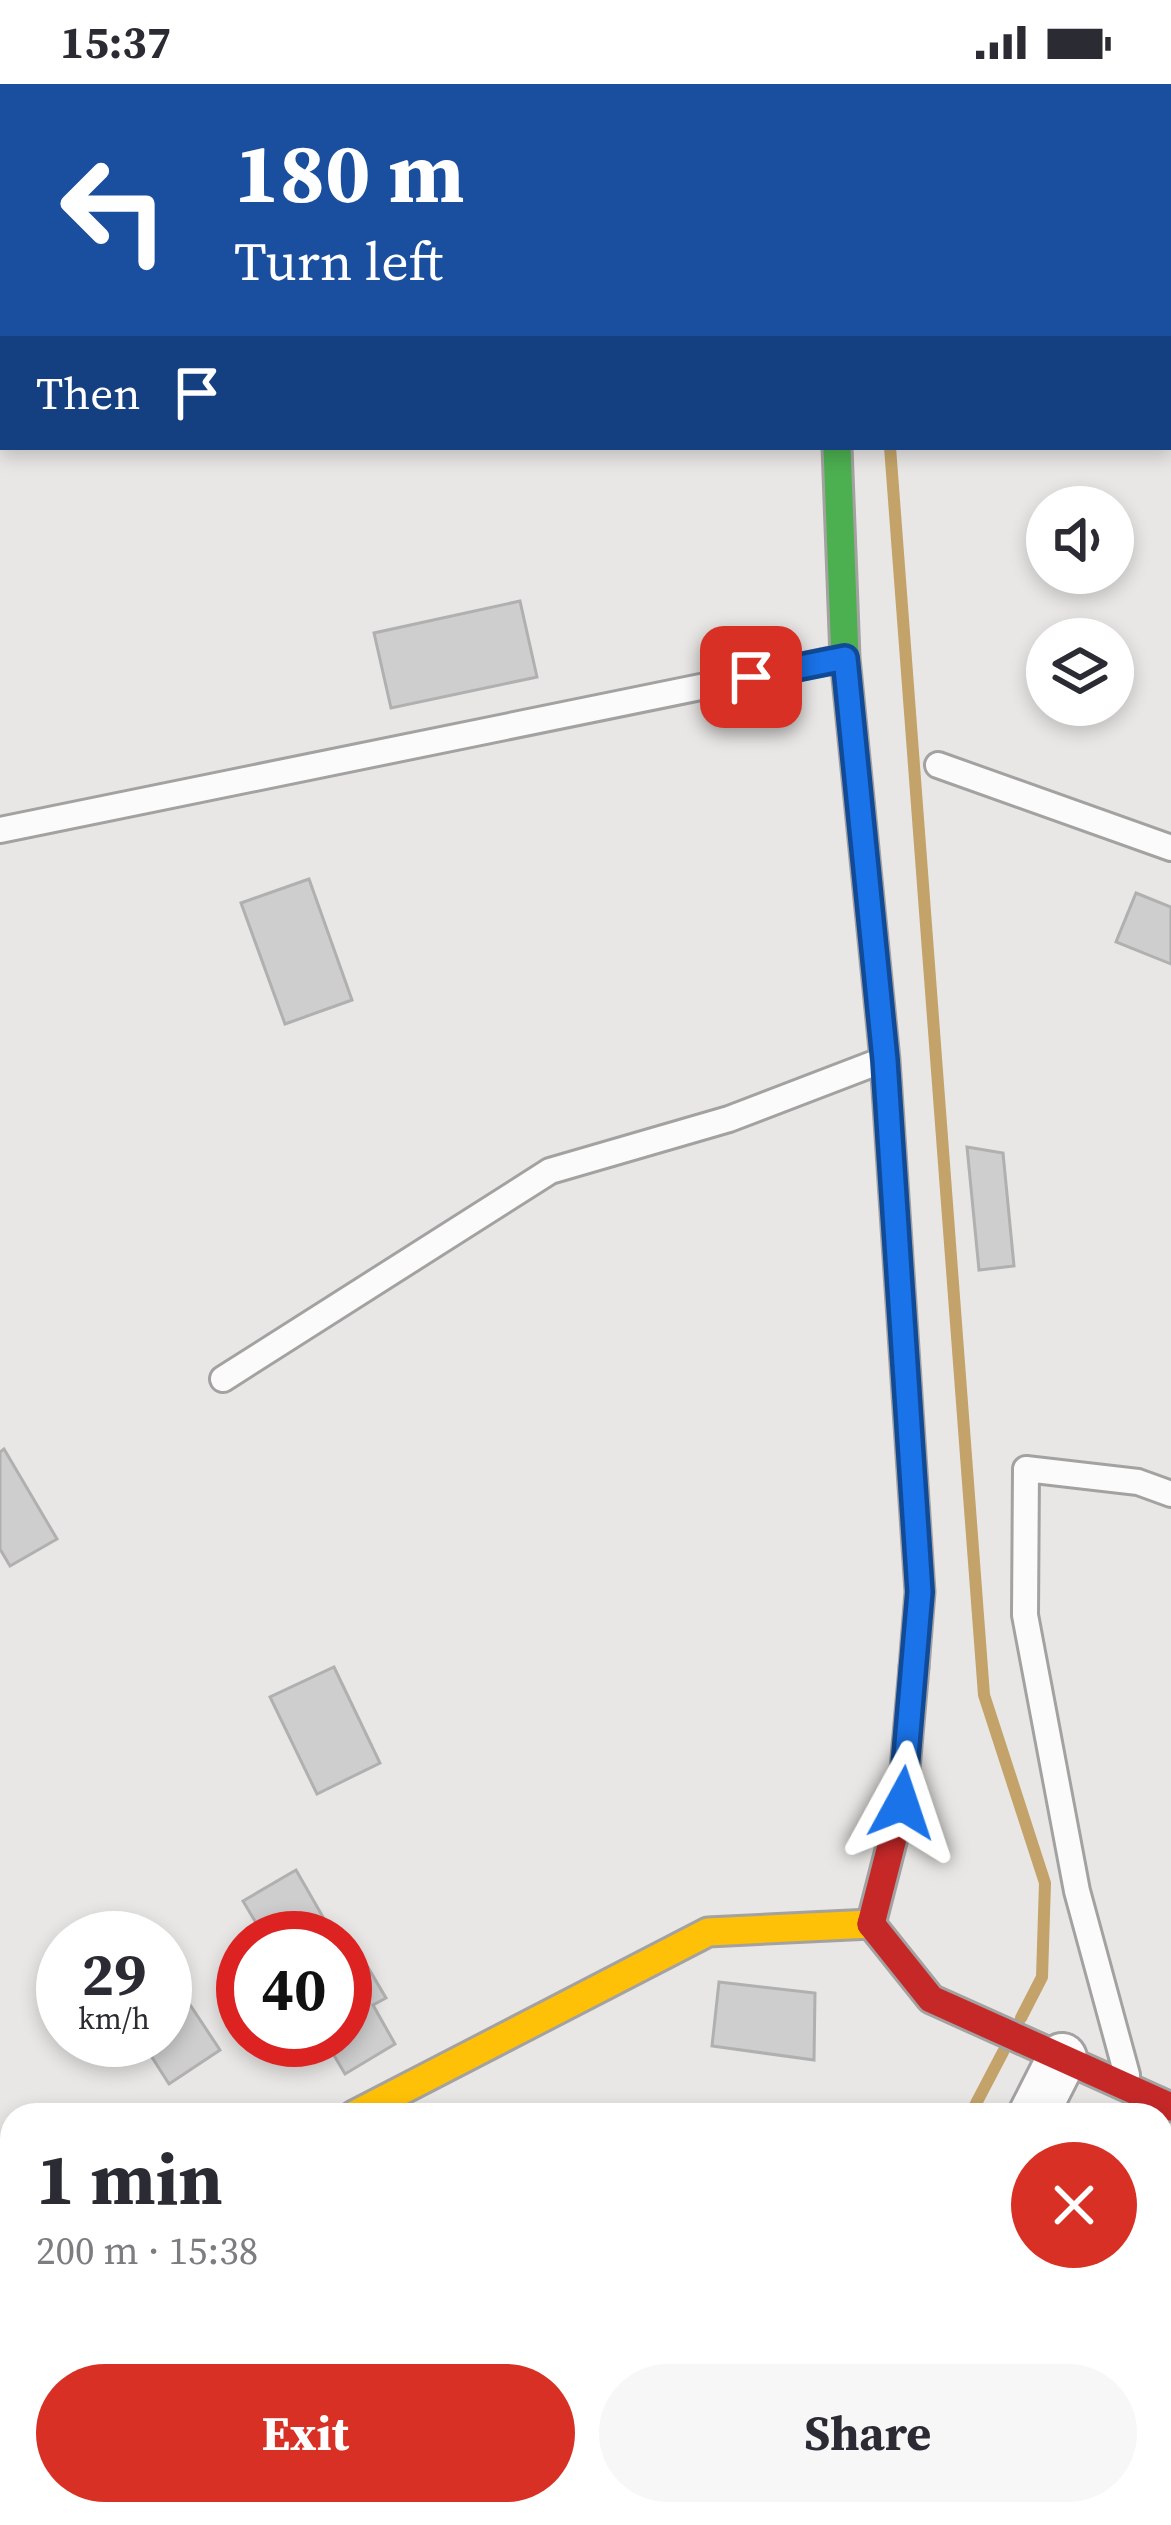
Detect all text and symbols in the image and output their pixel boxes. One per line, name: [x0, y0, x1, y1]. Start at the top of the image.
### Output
text: 15:37: [60, 11, 171, 73]
text: 180 m: [234, 115, 465, 230]
icon: left: [36, 132, 192, 288]
text: Turn left: [234, 224, 443, 298]
icon: arrive: [164, 360, 230, 426]
text: Then: [36, 362, 140, 424]
map controls: [1026, 486, 1134, 726]
button: sound: [1026, 486, 1134, 594]
button: layers: [1026, 618, 1134, 726]
pin: [700, 626, 802, 728]
icon: arrive: [718, 644, 784, 710]
position arrow: [839, 1740, 965, 1866]
speed limit sign: 40: [216, 1911, 372, 2067]
text: 29: [81, 1933, 147, 2015]
text: km/h: [78, 1998, 150, 2039]
text: 1 min: [36, 2129, 223, 2228]
button: close: [1011, 2142, 1137, 2268]
text: 200 m · 15:38: [36, 2224, 258, 2277]
button: Exit: [36, 2364, 575, 2502]
button: Share: [599, 2364, 1137, 2502]

